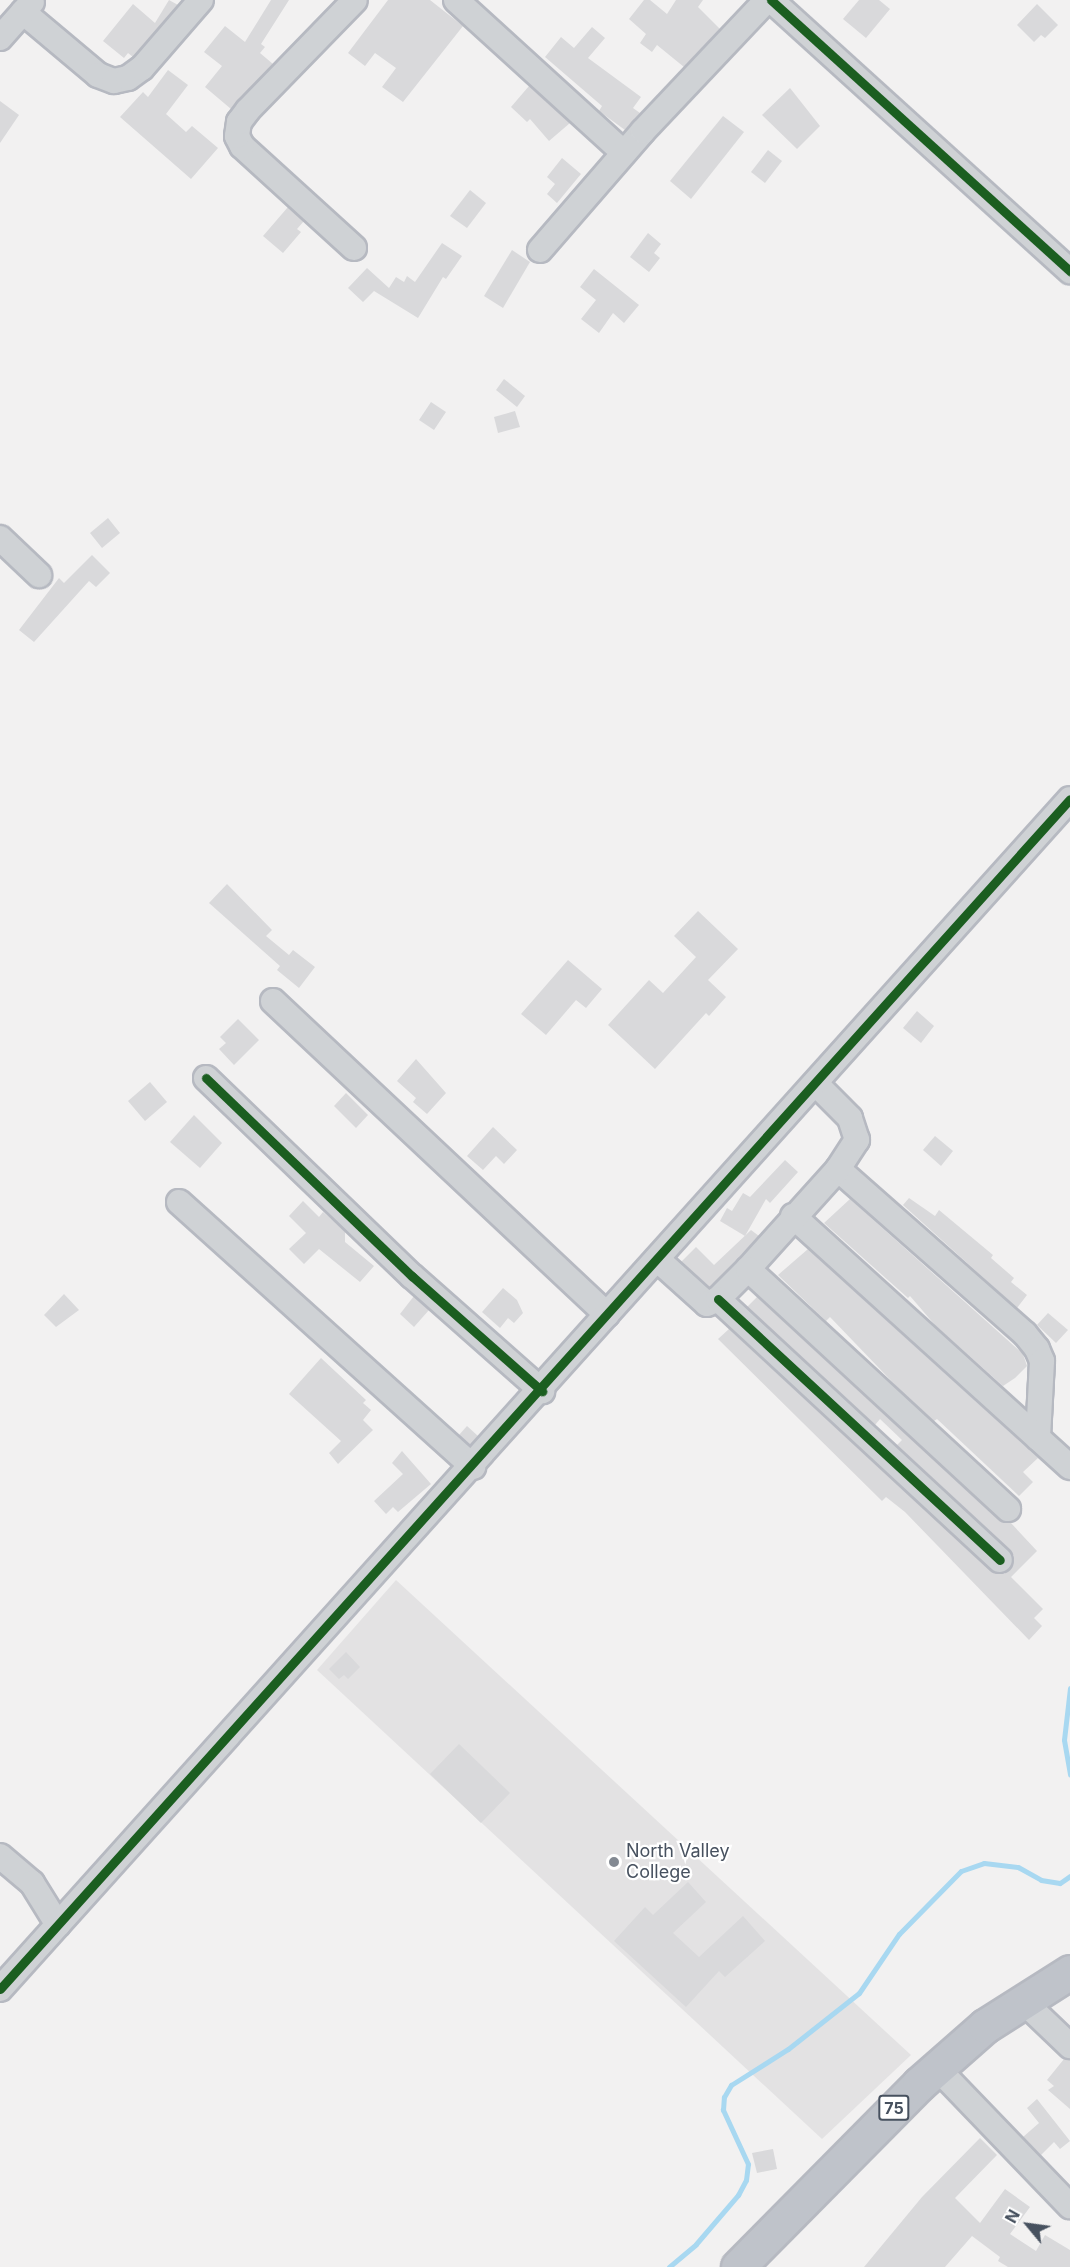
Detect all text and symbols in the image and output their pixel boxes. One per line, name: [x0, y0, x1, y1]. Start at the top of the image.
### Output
place label: North Valley College: [626, 1841, 730, 1884]
marker: North Valley College: [607, 1855, 621, 1869]
road number: 75: [878, 2095, 910, 2121]
north arrow: [998, 2195, 1058, 2255]
text: N: [1001, 2206, 1024, 2226]

